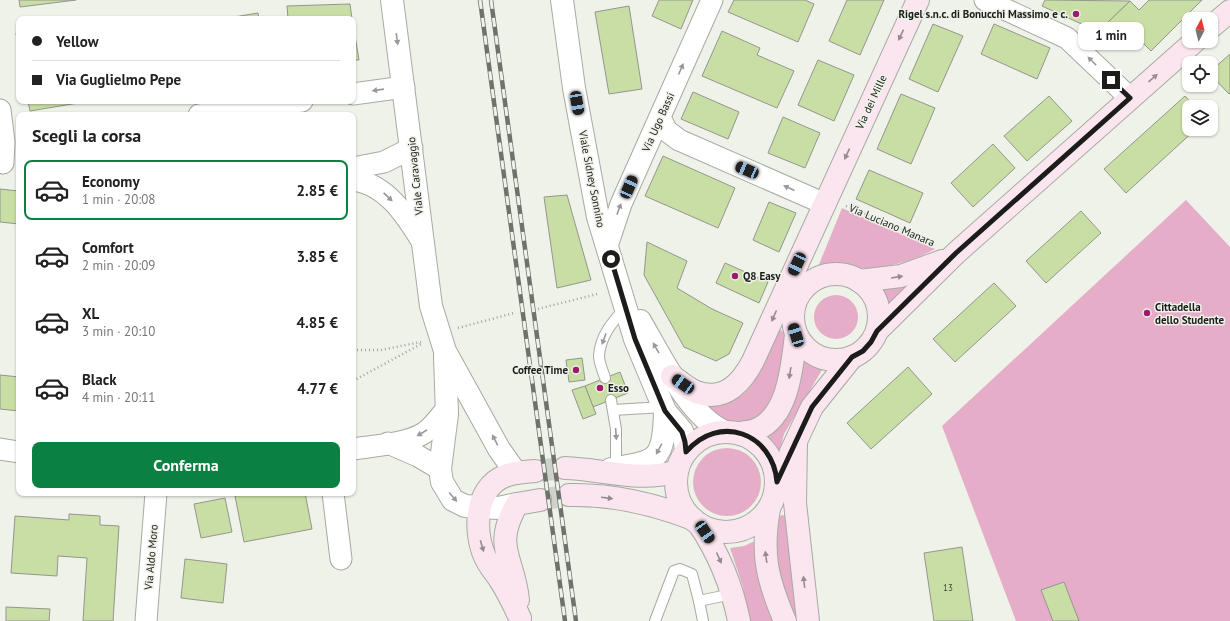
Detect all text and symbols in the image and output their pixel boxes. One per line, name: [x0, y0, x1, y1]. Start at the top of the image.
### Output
place label: Rigel s.n.c. di Bonucchi Massimo e c.: [898, 7, 1068, 21]
marker: Rigel s.n.c. di Bonucchi Massimo e c.: [1071, 9, 1081, 19]
north arrow: [1182, 12, 1218, 48]
map controls: [1182, 12, 1218, 136]
callout: 1 min: [1078, 22, 1144, 50]
text: 1 min: [1095, 27, 1127, 44]
one-way arrow: [898, 30, 904, 42]
text: Yellow: [56, 32, 98, 51]
one-way arrow: [394, 33, 401, 45]
one-way arrow: [1087, 56, 1097, 66]
button: locate: [1182, 56, 1218, 92]
one-way arrow: [678, 64, 684, 75]
text: Via Guglielmo Pepe: [56, 70, 181, 89]
route end: [1102, 71, 1120, 89]
street label: Via dei Mille: [852, 72, 890, 132]
one-way arrow: [1148, 73, 1158, 82]
one-way arrow: [372, 87, 385, 94]
car: [569, 90, 585, 116]
street label: Via Ugo Bassi: [638, 90, 677, 155]
button: layers: [1182, 100, 1218, 136]
text: Scegli la corsa: [32, 124, 141, 147]
street label: Viale Sidney Sonnino: [576, 128, 608, 229]
street label: Viale Caravaggio: [404, 136, 426, 217]
one-way arrow: [844, 148, 850, 159]
car: [734, 160, 760, 180]
icon: car: [34, 172, 70, 208]
text: Economy: [82, 172, 140, 191]
car: [619, 174, 639, 200]
text: 2.85 €: [296, 181, 338, 200]
one-way arrow: [783, 185, 795, 192]
text: 1 min · 20:08: [82, 191, 155, 208]
one-way arrow: [382, 192, 393, 201]
street label: Via Luciano Manara: [846, 200, 937, 249]
one-way arrow: [617, 203, 623, 215]
icon: car: [34, 238, 70, 274]
text: Comfort: [82, 238, 134, 257]
text: 3.85 €: [296, 247, 338, 266]
route start: [602, 250, 620, 268]
car: [786, 251, 808, 277]
text: 2 min · 20:09: [82, 257, 155, 274]
place label: Q8 Easy: [743, 269, 781, 283]
marker: Q8 Easy: [730, 271, 740, 281]
one-way arrow: [891, 273, 904, 279]
place label: Cittadella dello Studente: [1155, 300, 1225, 327]
icon: car: [34, 304, 70, 340]
text: XL: [82, 304, 99, 323]
marker: Cittadella dello Studente: [1142, 308, 1152, 318]
one-way arrow: [771, 310, 777, 322]
text: 4.85 €: [296, 313, 338, 332]
car: [787, 322, 805, 348]
text: 3 min · 20:10: [82, 323, 155, 340]
one-way arrow: [600, 333, 606, 345]
one-way arrow: [652, 342, 659, 354]
place label: Coffee Time: [512, 363, 568, 377]
marker: Coffee Time: [571, 365, 581, 375]
one-way arrow: [787, 367, 793, 379]
icon: car: [34, 370, 70, 406]
text: Black: [82, 370, 117, 389]
car: [670, 372, 696, 396]
text: 4.77 €: [297, 379, 338, 398]
place label: Esso: [608, 381, 629, 395]
marker: Esso: [595, 383, 605, 393]
text: 4 min · 20:11: [82, 389, 155, 406]
one-way arrow: [613, 428, 620, 440]
one-way arrow: [416, 430, 428, 437]
one-way arrow: [491, 435, 498, 446]
button: Conferma: [32, 442, 340, 488]
one-way arrow: [656, 443, 663, 455]
one-way arrow: [448, 492, 457, 502]
one-way arrow: [601, 494, 613, 501]
car: [693, 519, 717, 545]
street label: Via Aldo Moro: [141, 523, 161, 591]
one-way arrow: [479, 540, 485, 552]
one-way arrow: [763, 551, 769, 563]
one-way arrow: [716, 552, 722, 563]
one-way arrow: [801, 576, 807, 588]
house number: 13: [943, 582, 953, 593]

